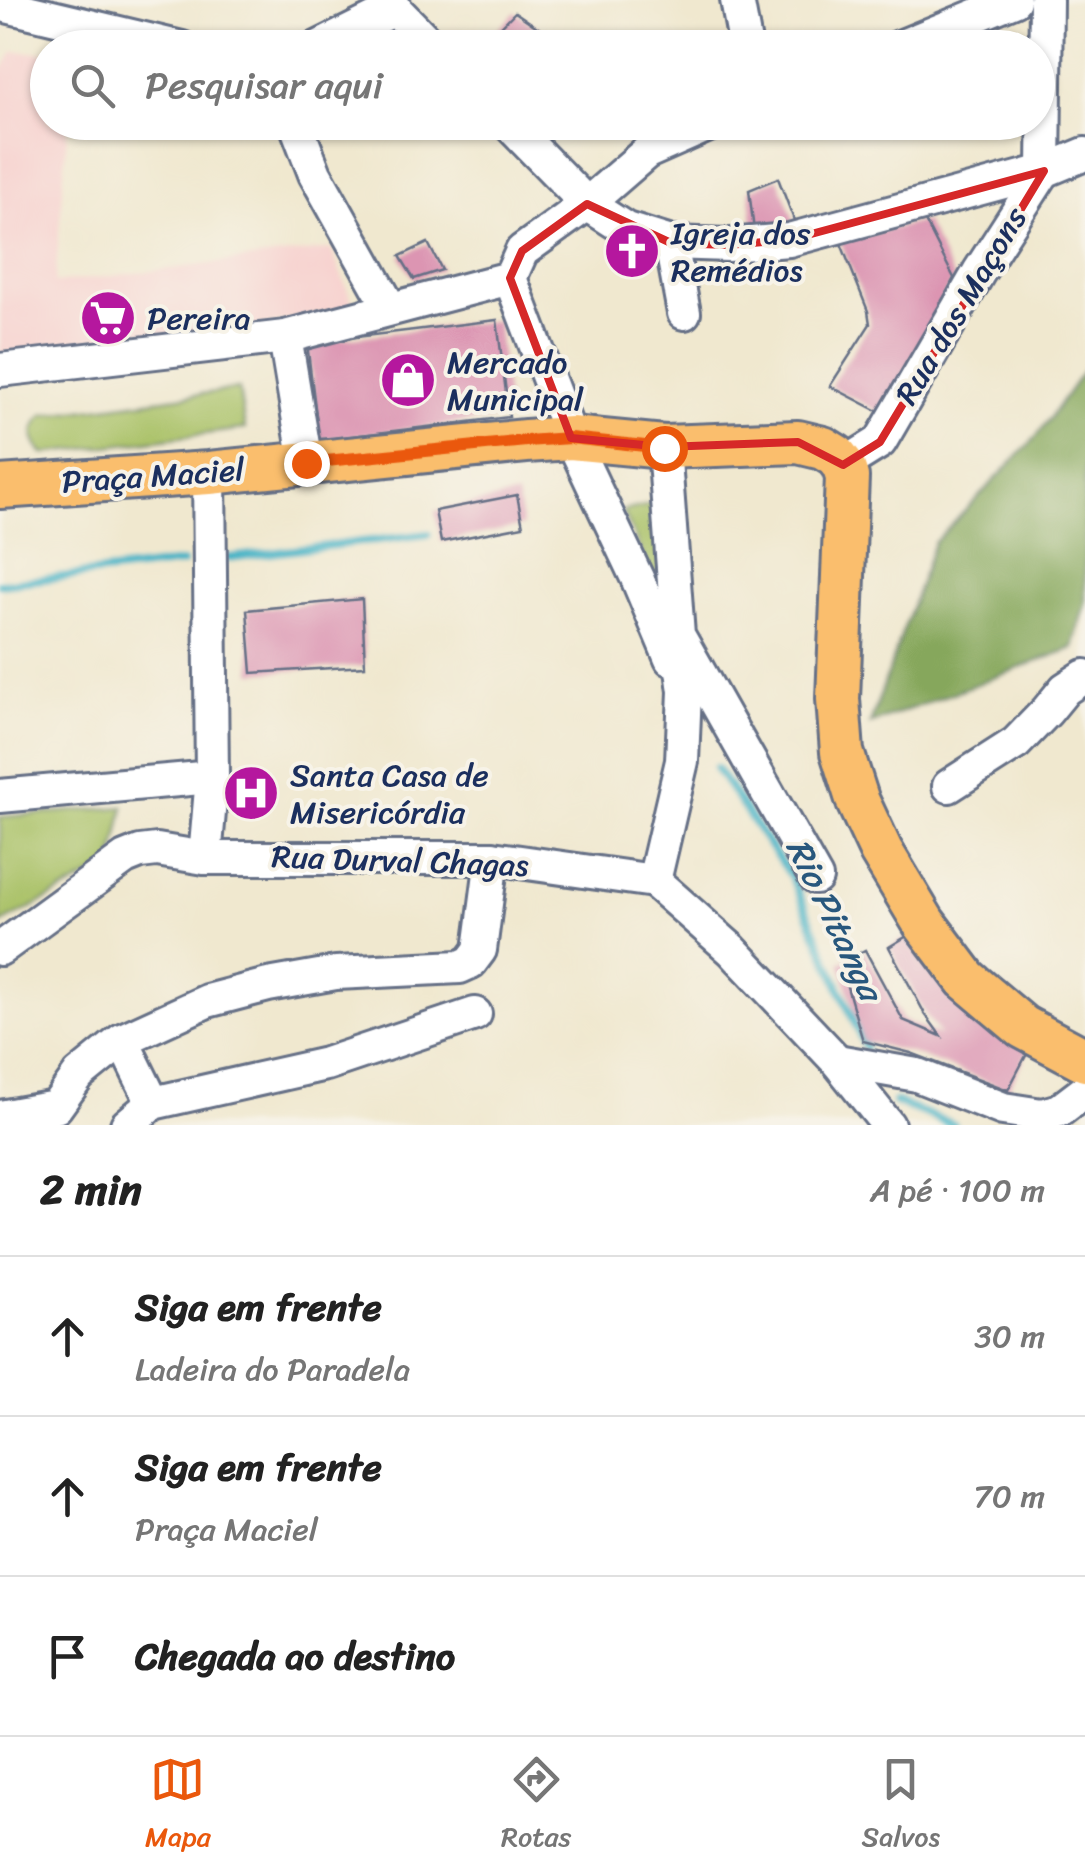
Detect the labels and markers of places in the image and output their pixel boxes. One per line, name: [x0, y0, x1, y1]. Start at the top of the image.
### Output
place label: Igreja dos Remédios: [670, 205, 811, 299]
church icon: Igreja dos Remédios: [602, 221, 662, 281]
supermarket icon: Pereira: [78, 288, 138, 348]
place label: Pereira: [147, 290, 250, 347]
place label: Mercado Municipal: [447, 334, 584, 428]
shop icon: Mercado Municipal: [378, 350, 438, 410]
place label: Santa Casa de Misericórdia: [290, 747, 489, 841]
hospital icon: Santa Casa de Misericórdia: [221, 763, 281, 823]

